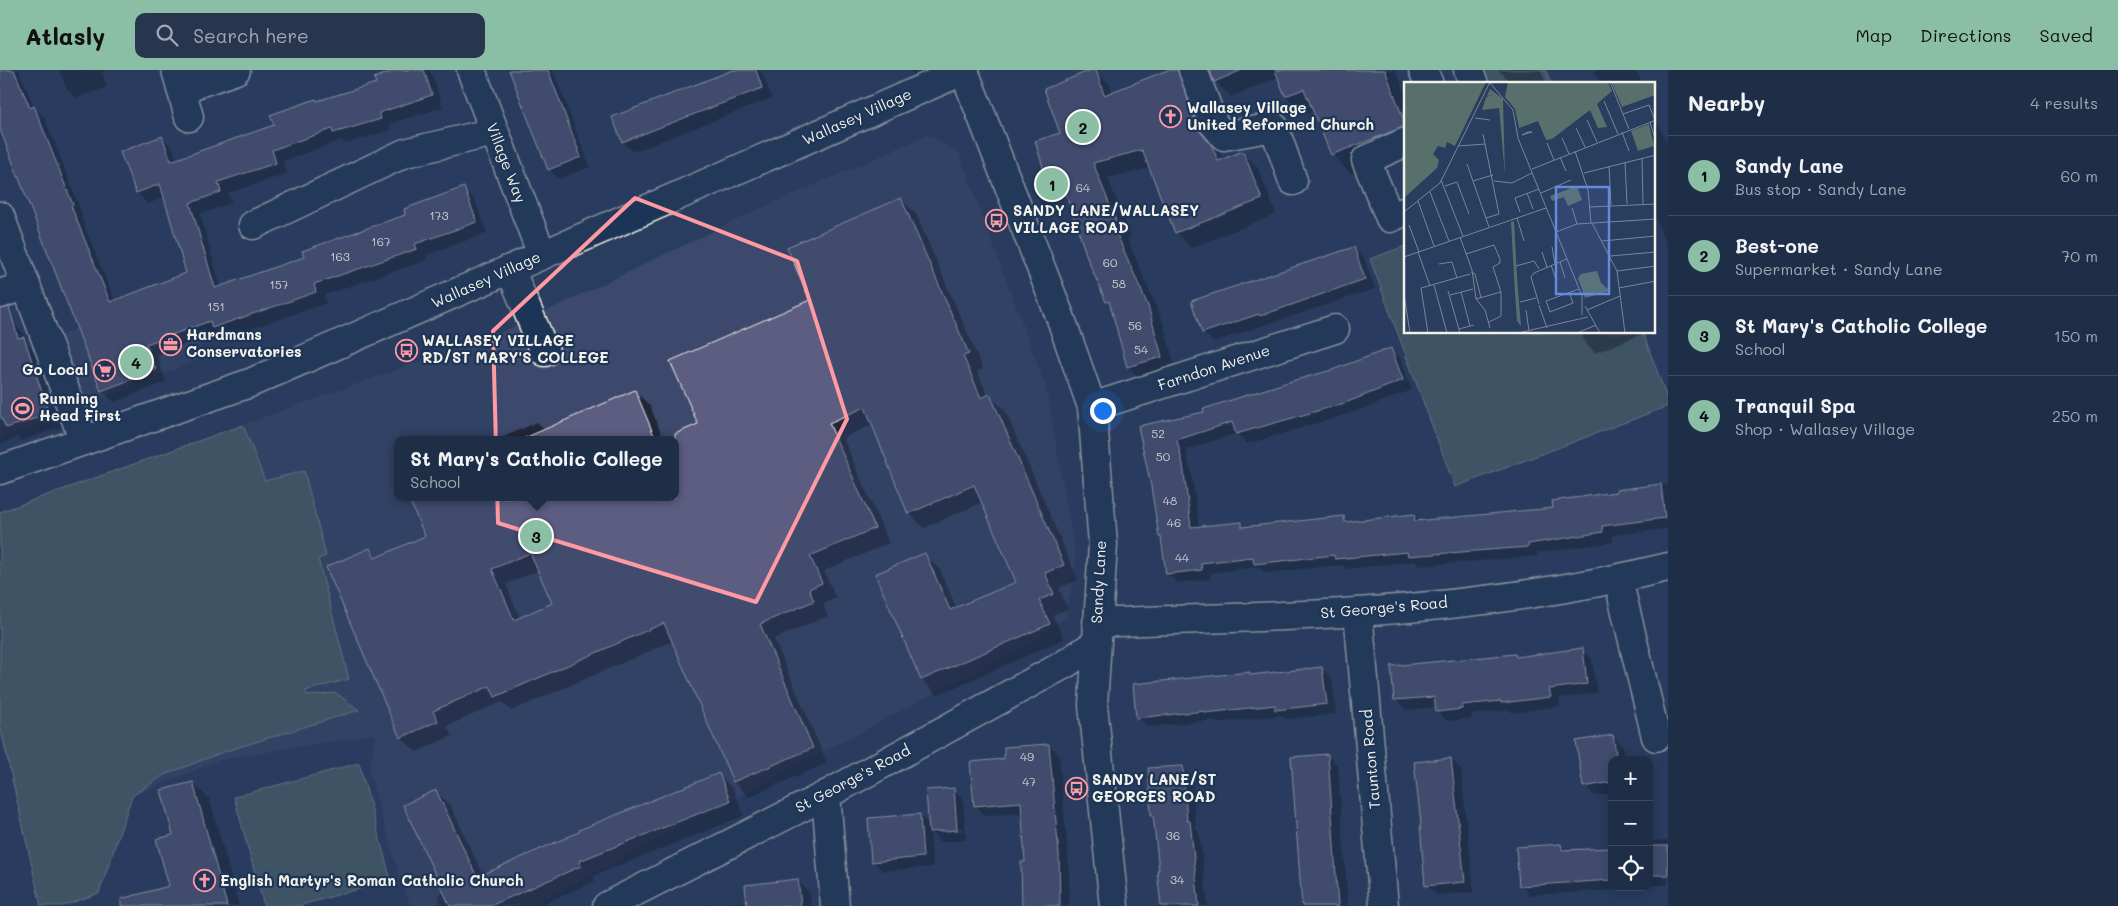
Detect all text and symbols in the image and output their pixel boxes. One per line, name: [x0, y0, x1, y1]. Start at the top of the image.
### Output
search box: [135, 13, 485, 58]
text: Atlasly: [25, 20, 105, 51]
icon: search: [153, 21, 181, 49]
text: Search here: [193, 23, 309, 48]
text: Map: [1855, 23, 1892, 47]
text: Directions: [1920, 23, 2012, 47]
text: Saved: [2040, 23, 2093, 47]
inset map: [1404, 82, 1656, 334]
street label: Wallasey Village: [799, 83, 914, 149]
text: Nearby: [1688, 89, 1765, 116]
text: 4 results: [2030, 92, 2098, 113]
place label: Wallasey Village United Reformed Church: [1187, 97, 1374, 134]
church icon: Wallasey Village United Reformed Church: [1159, 105, 1183, 129]
pin: 2: [1067, 108, 1099, 146]
street label: Village Way: [483, 120, 531, 206]
text: Sandy Lane: [1735, 153, 1844, 178]
pin: 1: [1036, 165, 1068, 203]
text: 1: [1700, 165, 1708, 186]
text: 60 m: [2061, 165, 2098, 186]
text: Bus stop · Sandy Lane: [1735, 178, 1907, 199]
house number: 64: [1076, 179, 1090, 195]
place label: SANDY LANE/WALLASEY VILLAGE ROAD: [1013, 200, 1199, 237]
house number: 173: [429, 207, 449, 223]
bus stop icon: SANDY LANE/WALLASEY VILLAGE ROAD: [985, 208, 1009, 232]
house number: 167: [371, 233, 391, 249]
text: Best-one: [1735, 233, 1819, 258]
text: 2: [1700, 245, 1708, 266]
text: 70 m: [2061, 245, 2098, 266]
street label: Wallasey Village: [428, 246, 543, 312]
house number: 163: [330, 248, 350, 264]
house number: 60: [1103, 254, 1118, 270]
text: Supermarket · Sandy Lane: [1735, 258, 1943, 279]
house number: 58: [1112, 275, 1126, 291]
house number: 157: [269, 276, 289, 292]
house number: 151: [207, 298, 225, 314]
text: St Mary's Catholic College: [1735, 313, 1987, 338]
house number: 56: [1128, 317, 1142, 333]
place label: Hardmans Conservatories: [186, 324, 302, 361]
text: 3: [1699, 325, 1709, 346]
text: 150 m: [2054, 325, 2098, 346]
place label: WALLASEY VILLAGE RD/ST MARY'S COLLEGE: [422, 330, 609, 367]
office icon: Hardmans Conservatories: [158, 332, 182, 356]
bus stop icon: WALLASEY VILLAGE RD/ST MARY'S COLLEGE: [394, 338, 418, 362]
text: School: [1735, 338, 1785, 359]
street label: Farndon Avenue: [1155, 339, 1272, 395]
house number: 54: [1134, 341, 1148, 357]
pin: 4: [120, 343, 152, 381]
supermarket icon: Go Local: [92, 358, 116, 382]
place label: Go Local: [22, 359, 88, 379]
place label: Running Head First: [39, 388, 121, 425]
text: Tranquil Spa: [1735, 393, 1856, 418]
sports icon: Running Head First: [11, 396, 35, 420]
your location: [1090, 398, 1116, 424]
text: 4: [1699, 405, 1709, 426]
text: 250 m: [2052, 405, 2098, 426]
text: Shop · Wallasey Village: [1735, 418, 1915, 439]
house number: 52: [1151, 425, 1165, 441]
popup: [394, 436, 679, 501]
text: St Mary's Catholic College: [410, 446, 663, 471]
house number: 50: [1156, 448, 1171, 464]
text: School: [410, 471, 461, 492]
house number: 48: [1163, 492, 1177, 508]
house number: 46: [1167, 514, 1181, 530]
pin: 3: [520, 517, 552, 555]
street label: Sandy Lane: [1086, 540, 1110, 624]
house number: 44: [1175, 549, 1189, 565]
street label: St George's Road: [1320, 591, 1448, 623]
street label: Taunton Road: [1356, 708, 1384, 810]
street label: St George's Road: [792, 739, 913, 817]
house number: 49: [1020, 748, 1034, 764]
map controls: [1608, 756, 1653, 891]
button: +: [1608, 756, 1653, 801]
place label: SANDY LANE/ST GEORGES ROAD: [1092, 769, 1217, 806]
house number: 47: [1022, 773, 1036, 789]
bus stop icon: SANDY LANE/ST GEORGES ROAD: [1064, 777, 1088, 801]
button: −: [1608, 801, 1653, 846]
house number: 36: [1166, 827, 1180, 843]
button: locate: [1608, 846, 1653, 891]
church icon: English Martyr's Roman Catholic Church: [192, 869, 216, 893]
place label: English Martyr's Roman Catholic Church: [220, 870, 524, 890]
house number: 34: [1170, 871, 1184, 887]

